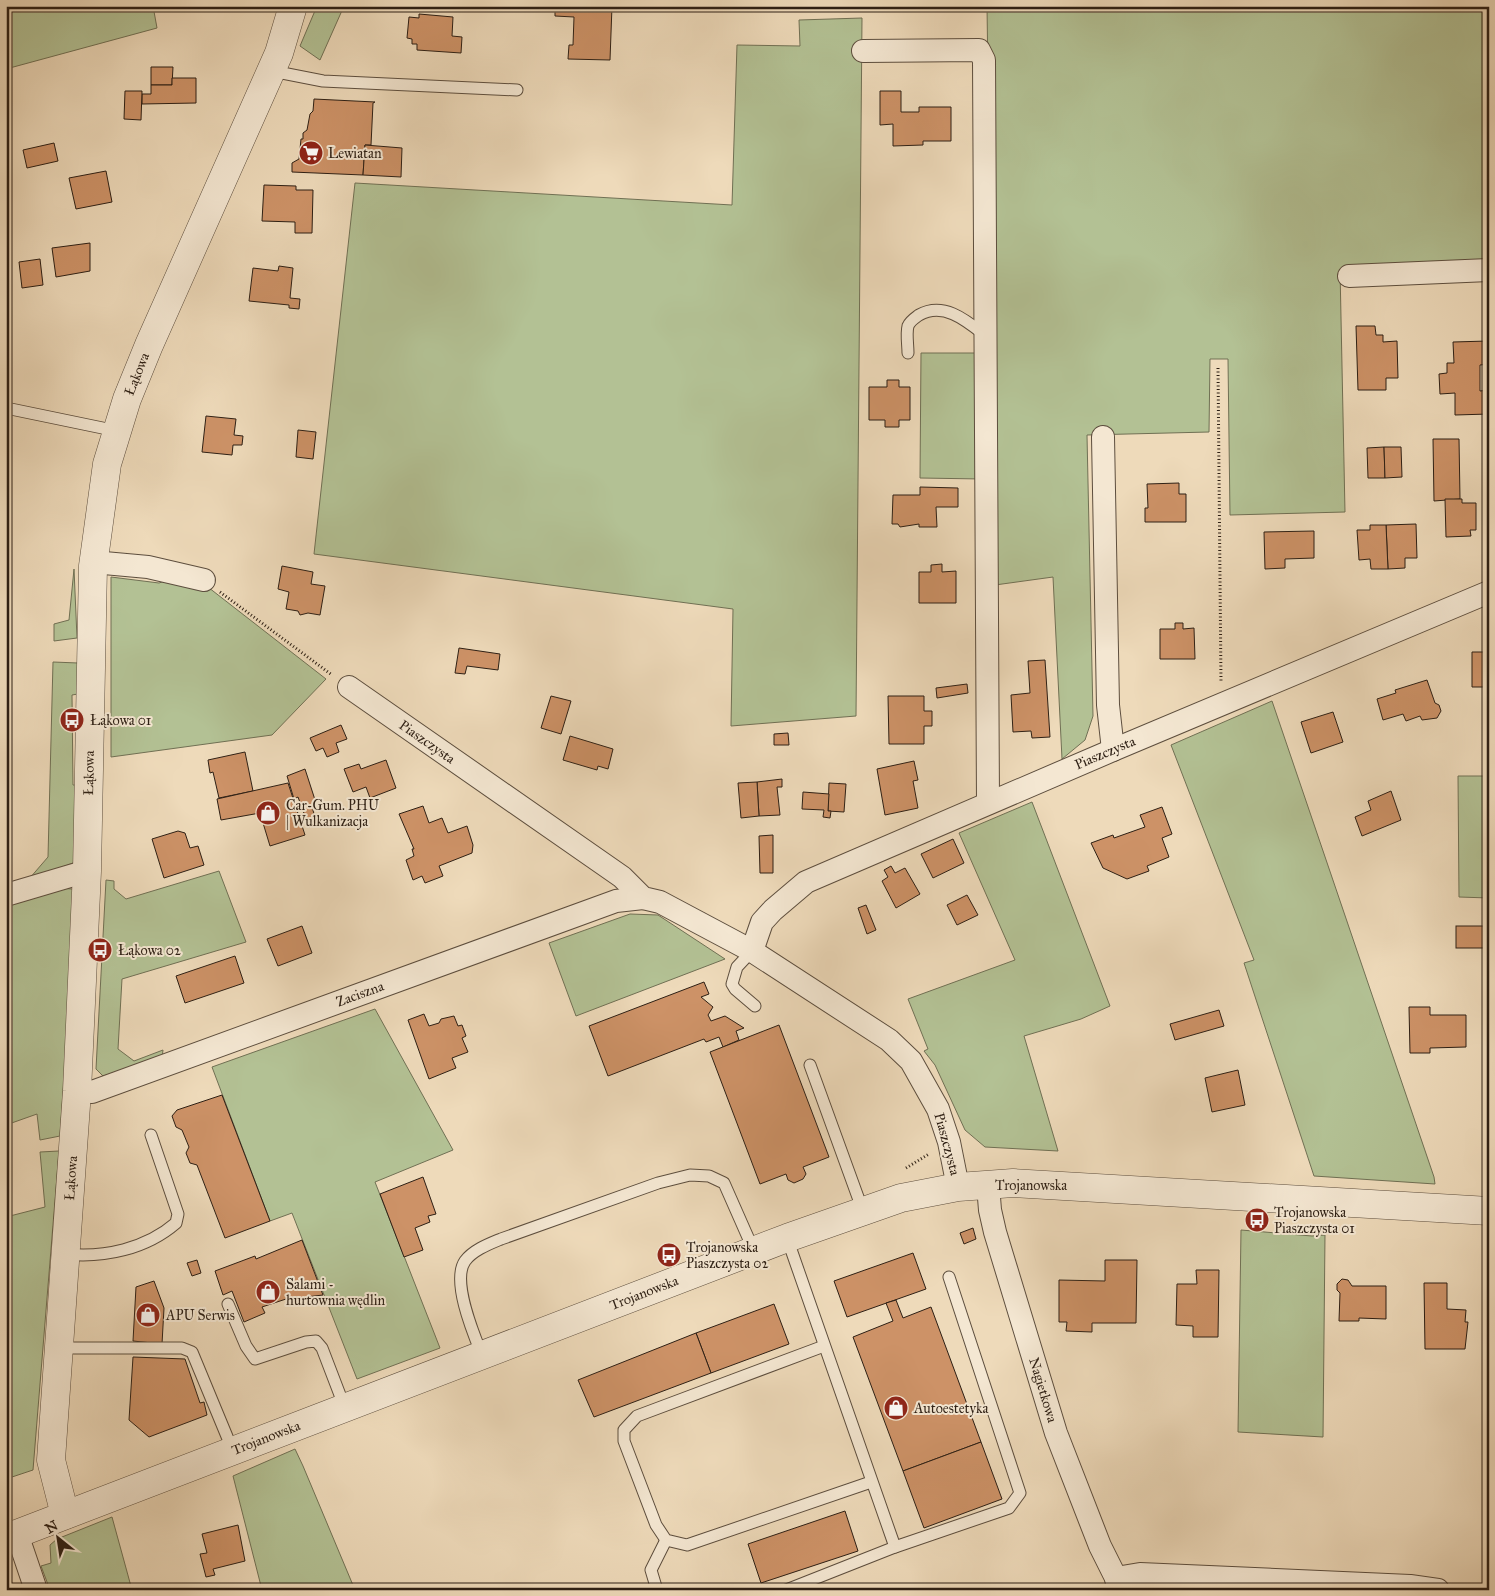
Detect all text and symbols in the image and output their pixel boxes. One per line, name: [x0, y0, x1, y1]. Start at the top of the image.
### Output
supermarket icon: Lewiatan: [298, 140, 324, 166]
place label: Lewiatan: [328, 145, 382, 162]
street label: Łąkowa: [121, 350, 153, 398]
bus stop icon: Łąkowa 01: [59, 707, 85, 733]
place label: Łąkowa 01: [90, 712, 152, 729]
street label: Piaszczysta: [396, 717, 458, 767]
street label: Piaszczysta: [1072, 733, 1138, 773]
street label: Łąkowa: [80, 750, 98, 796]
place label: Car-Gum. PHU | Wulkanizacja: [286, 797, 380, 830]
shop icon: Car-Gum. PHU | Wulkanizacja: [255, 800, 281, 826]
bus stop icon: Łąkowa 02: [87, 937, 113, 963]
place label: Łąkowa 02: [118, 942, 181, 959]
street label: Zaciszna: [334, 978, 386, 1010]
street label: Piaszczysta: [930, 1111, 964, 1177]
street label: Łąkowa: [61, 1155, 81, 1201]
street label: Trojanowska: [995, 1177, 1067, 1194]
place label: Trojanowska Piaszczysta 01: [1274, 1204, 1355, 1237]
bus stop icon: Trojanowska Piaszczysta 01: [1244, 1207, 1270, 1233]
place label: Trojanowska Piaszczysta 02: [686, 1239, 768, 1272]
bus stop icon: Trojanowska Piaszczysta 02: [656, 1242, 682, 1268]
street label: Trojanowska: [607, 1272, 681, 1314]
place label: Salami - hurtownia wędlin: [286, 1276, 386, 1309]
shop icon: Salami - hurtownia wędlin: [255, 1279, 281, 1305]
shop icon: APU Serwis: [135, 1302, 161, 1328]
place label: APU Serwis: [165, 1307, 235, 1324]
street label: Nagietkowa: [1025, 1355, 1061, 1425]
shop icon: Autoestetyka: [883, 1395, 909, 1421]
place label: Autoestetyka: [913, 1400, 989, 1417]
street label: Trojanowska: [229, 1417, 303, 1459]
north arrow: [32, 1514, 82, 1564]
text: N: [42, 1517, 61, 1538]

